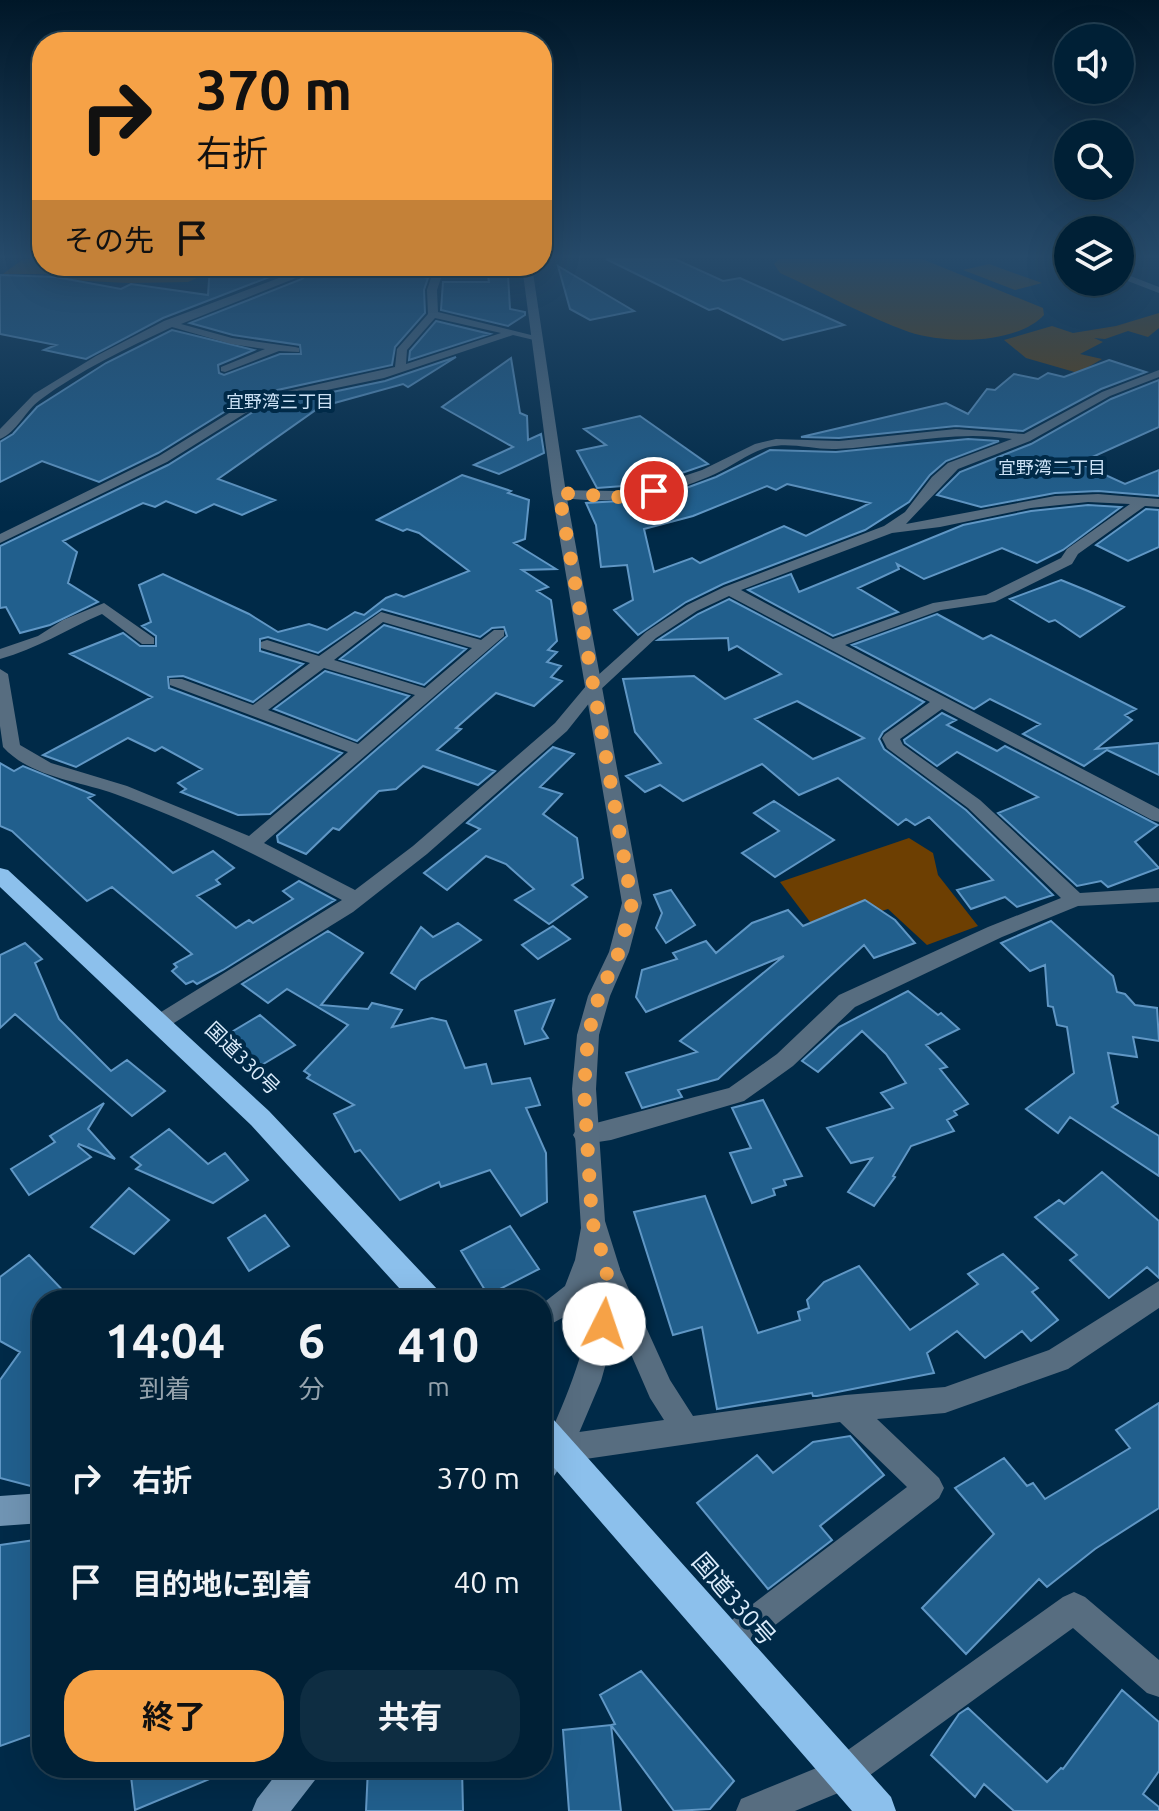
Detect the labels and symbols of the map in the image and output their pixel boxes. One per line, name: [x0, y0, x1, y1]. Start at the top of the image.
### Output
district label: 宜野湾三丁目: [226, 391, 334, 411]
pin: [620, 457, 688, 525]
district label: 宜野湾二丁目: [998, 457, 1106, 477]
street label: 国道330号: [201, 1017, 285, 1099]
position arrow: [562, 1282, 646, 1366]
street label: 国道330号: [687, 1548, 781, 1650]

